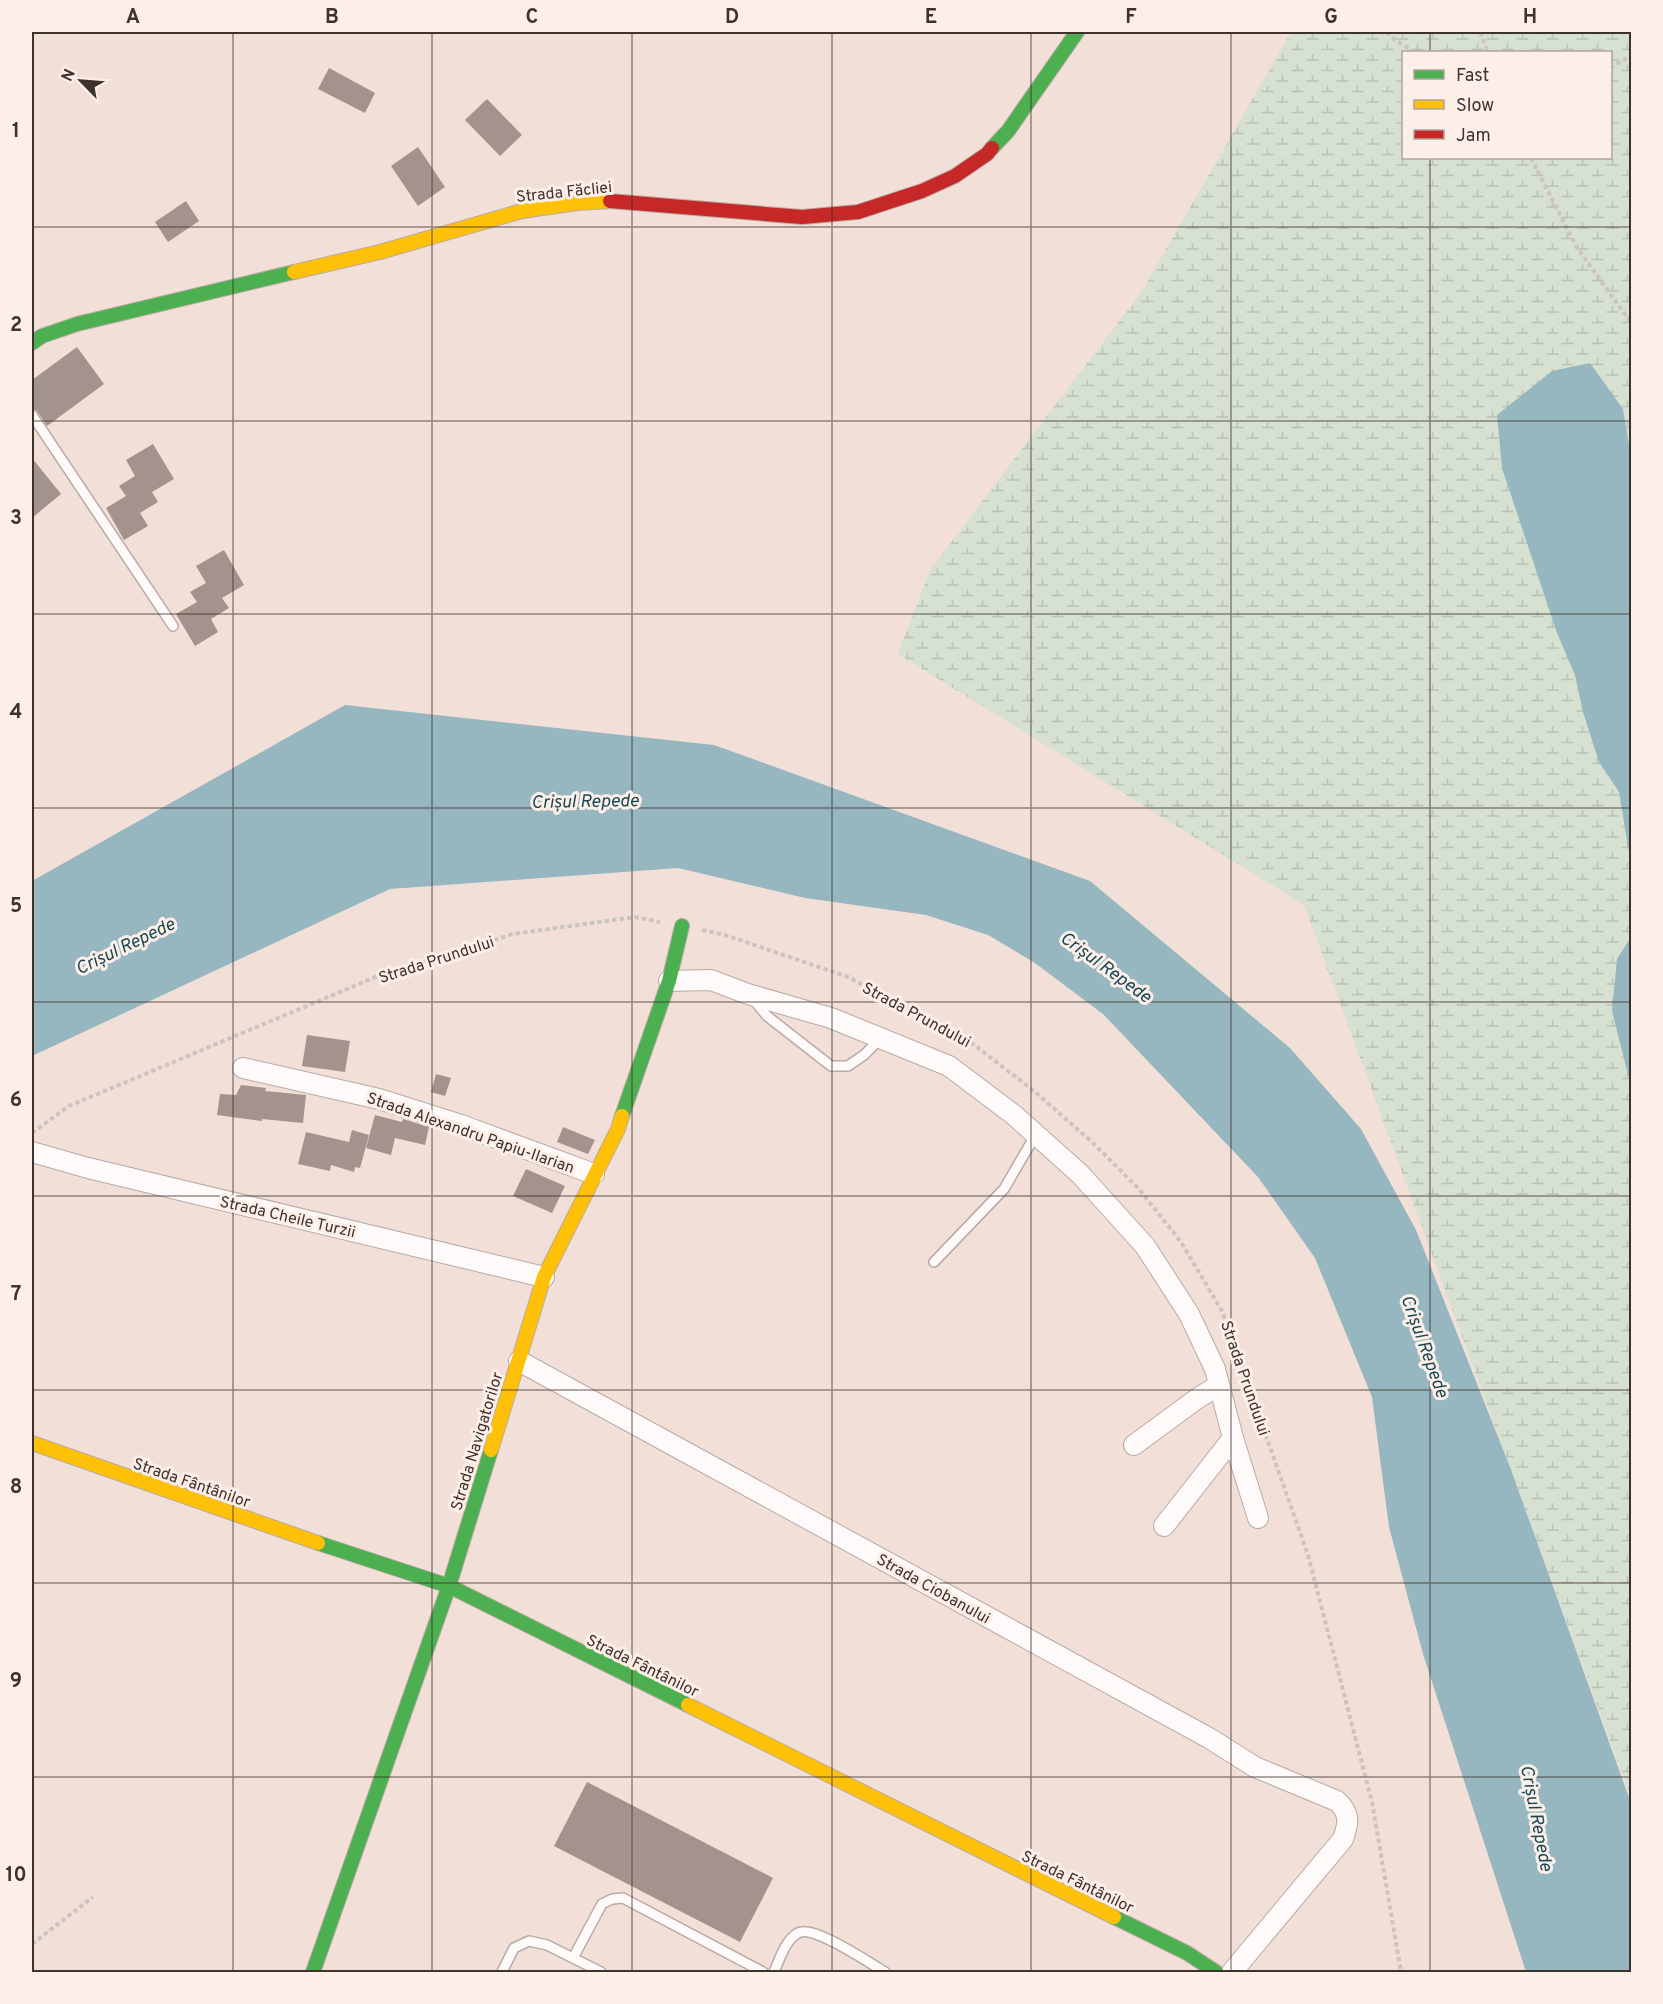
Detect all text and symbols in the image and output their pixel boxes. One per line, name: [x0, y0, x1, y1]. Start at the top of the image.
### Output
text: A: [126, 5, 140, 31]
text: B: [325, 5, 339, 31]
text: C: [526, 5, 538, 31]
text: D: [725, 5, 739, 31]
text: E: [925, 5, 937, 31]
text: F: [1125, 5, 1137, 31]
text: G: [1324, 5, 1338, 31]
text: H: [1523, 5, 1537, 31]
north arrow: [51, 51, 111, 111]
legend: [1402, 51, 1612, 159]
text: Fast: [1456, 65, 1489, 88]
text: N: [58, 66, 81, 85]
text: Slow: [1456, 95, 1494, 118]
text: 1: [12, 119, 20, 145]
text: Jam: [1456, 125, 1491, 148]
street label: Strada Făcliei: [515, 178, 613, 208]
text: 2: [10, 313, 22, 339]
text: 3: [10, 506, 22, 532]
text: 4: [10, 700, 22, 726]
water label: Crișul Repede: [531, 790, 640, 815]
text: 5: [10, 894, 22, 920]
water label: Crișul Repede: [72, 913, 180, 981]
water label: Crișul Repede: [1055, 927, 1156, 1010]
street label: Strada Prundului: [376, 933, 497, 989]
street label: Strada Prundului: [858, 979, 974, 1053]
text: 6: [10, 1088, 22, 1114]
street label: Strada Alexandru Papiu-Ilarian: [364, 1089, 577, 1179]
street label: Strada Cheile Turzii: [218, 1193, 357, 1243]
text: 7: [11, 1282, 21, 1308]
water label: Crișul Repede: [1394, 1292, 1453, 1402]
street label: Strada Prundului: [1215, 1319, 1273, 1439]
street label: Strada Navigatorilor: [447, 1370, 508, 1513]
street label: Strada Fântânilor: [130, 1454, 253, 1513]
text: 8: [10, 1475, 22, 1501]
street label: Strada Ciobanului: [873, 1550, 993, 1629]
street label: Strada Fântânilor: [583, 1631, 702, 1703]
text: 9: [10, 1669, 22, 1695]
water label: Crișul Repede: [1514, 1763, 1557, 1874]
street label: Strada Fântânilor: [1018, 1847, 1137, 1919]
text: 10: [5, 1863, 27, 1889]

